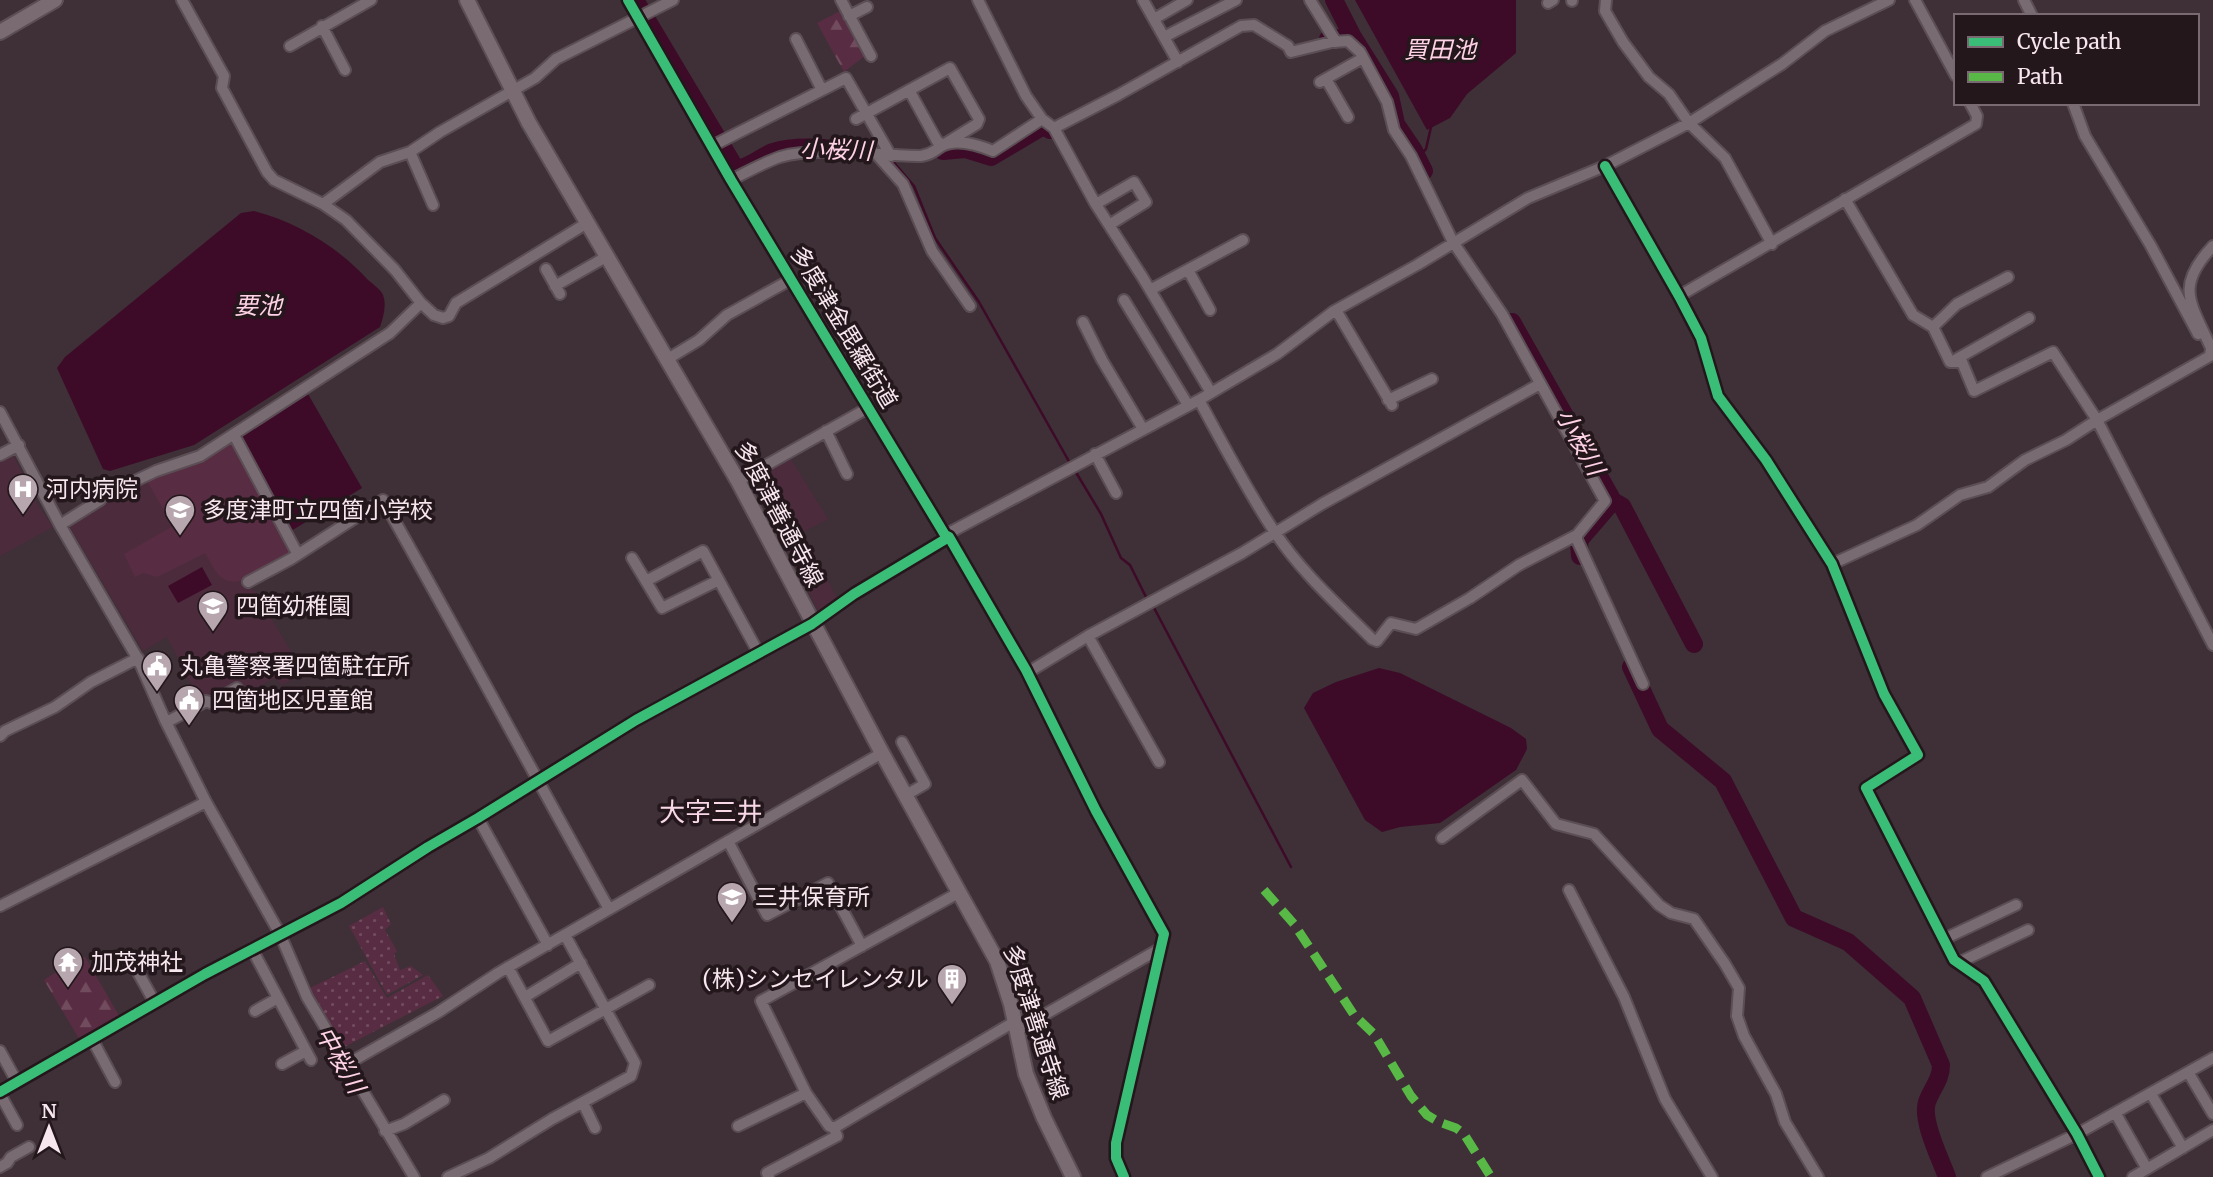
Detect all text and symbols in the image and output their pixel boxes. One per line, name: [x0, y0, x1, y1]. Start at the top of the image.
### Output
legend: [1954, 14, 2199, 105]
text: Cycle path: [2017, 28, 2121, 55]
water label: 買田池: [1404, 34, 1478, 65]
text: Path: [2017, 63, 2063, 90]
water label: 小桜川: [799, 133, 876, 166]
street label: 多度津金毘羅街道: [785, 240, 904, 413]
water label: 要池: [234, 290, 284, 321]
water label: 小桜川: [1549, 403, 1613, 483]
street label: 多度津善通寺線: [729, 436, 830, 592]
hospital icon: 河内病院: [6, 472, 40, 516]
place label: 河内病院: [46, 474, 138, 503]
school or university icon: 多度津町立四箇小学校: [163, 493, 197, 537]
place label: 多度津町立四箇小学校: [203, 495, 433, 524]
school or university icon: 四箇幼稚園: [196, 589, 230, 633]
place label: 四箇幼稚園: [236, 591, 351, 620]
public building icon: 丸亀警察署四箇駐在所: [140, 649, 174, 693]
place label: 丸亀警察署四箇駐在所: [180, 651, 410, 680]
public building icon: 四箇地区児童館: [172, 683, 206, 727]
place label: 四箇地区児童館: [212, 685, 373, 714]
district label: 大字三井: [659, 795, 763, 828]
school or university icon: 三井保育所: [715, 880, 749, 924]
place label: 三井保育所: [755, 882, 870, 911]
street label: 多度津善通寺線: [998, 941, 1075, 1103]
temple icon: 加茂神社: [51, 945, 85, 989]
place label: 加茂神社: [91, 947, 183, 976]
building icon: (株)シンセイレンタル: [935, 962, 969, 1006]
place label: (株)シンセイレンタル: [702, 964, 929, 993]
water label: 中桜川: [309, 1021, 373, 1101]
north arrow: [14, 1093, 84, 1163]
text: N: [41, 1099, 57, 1123]

